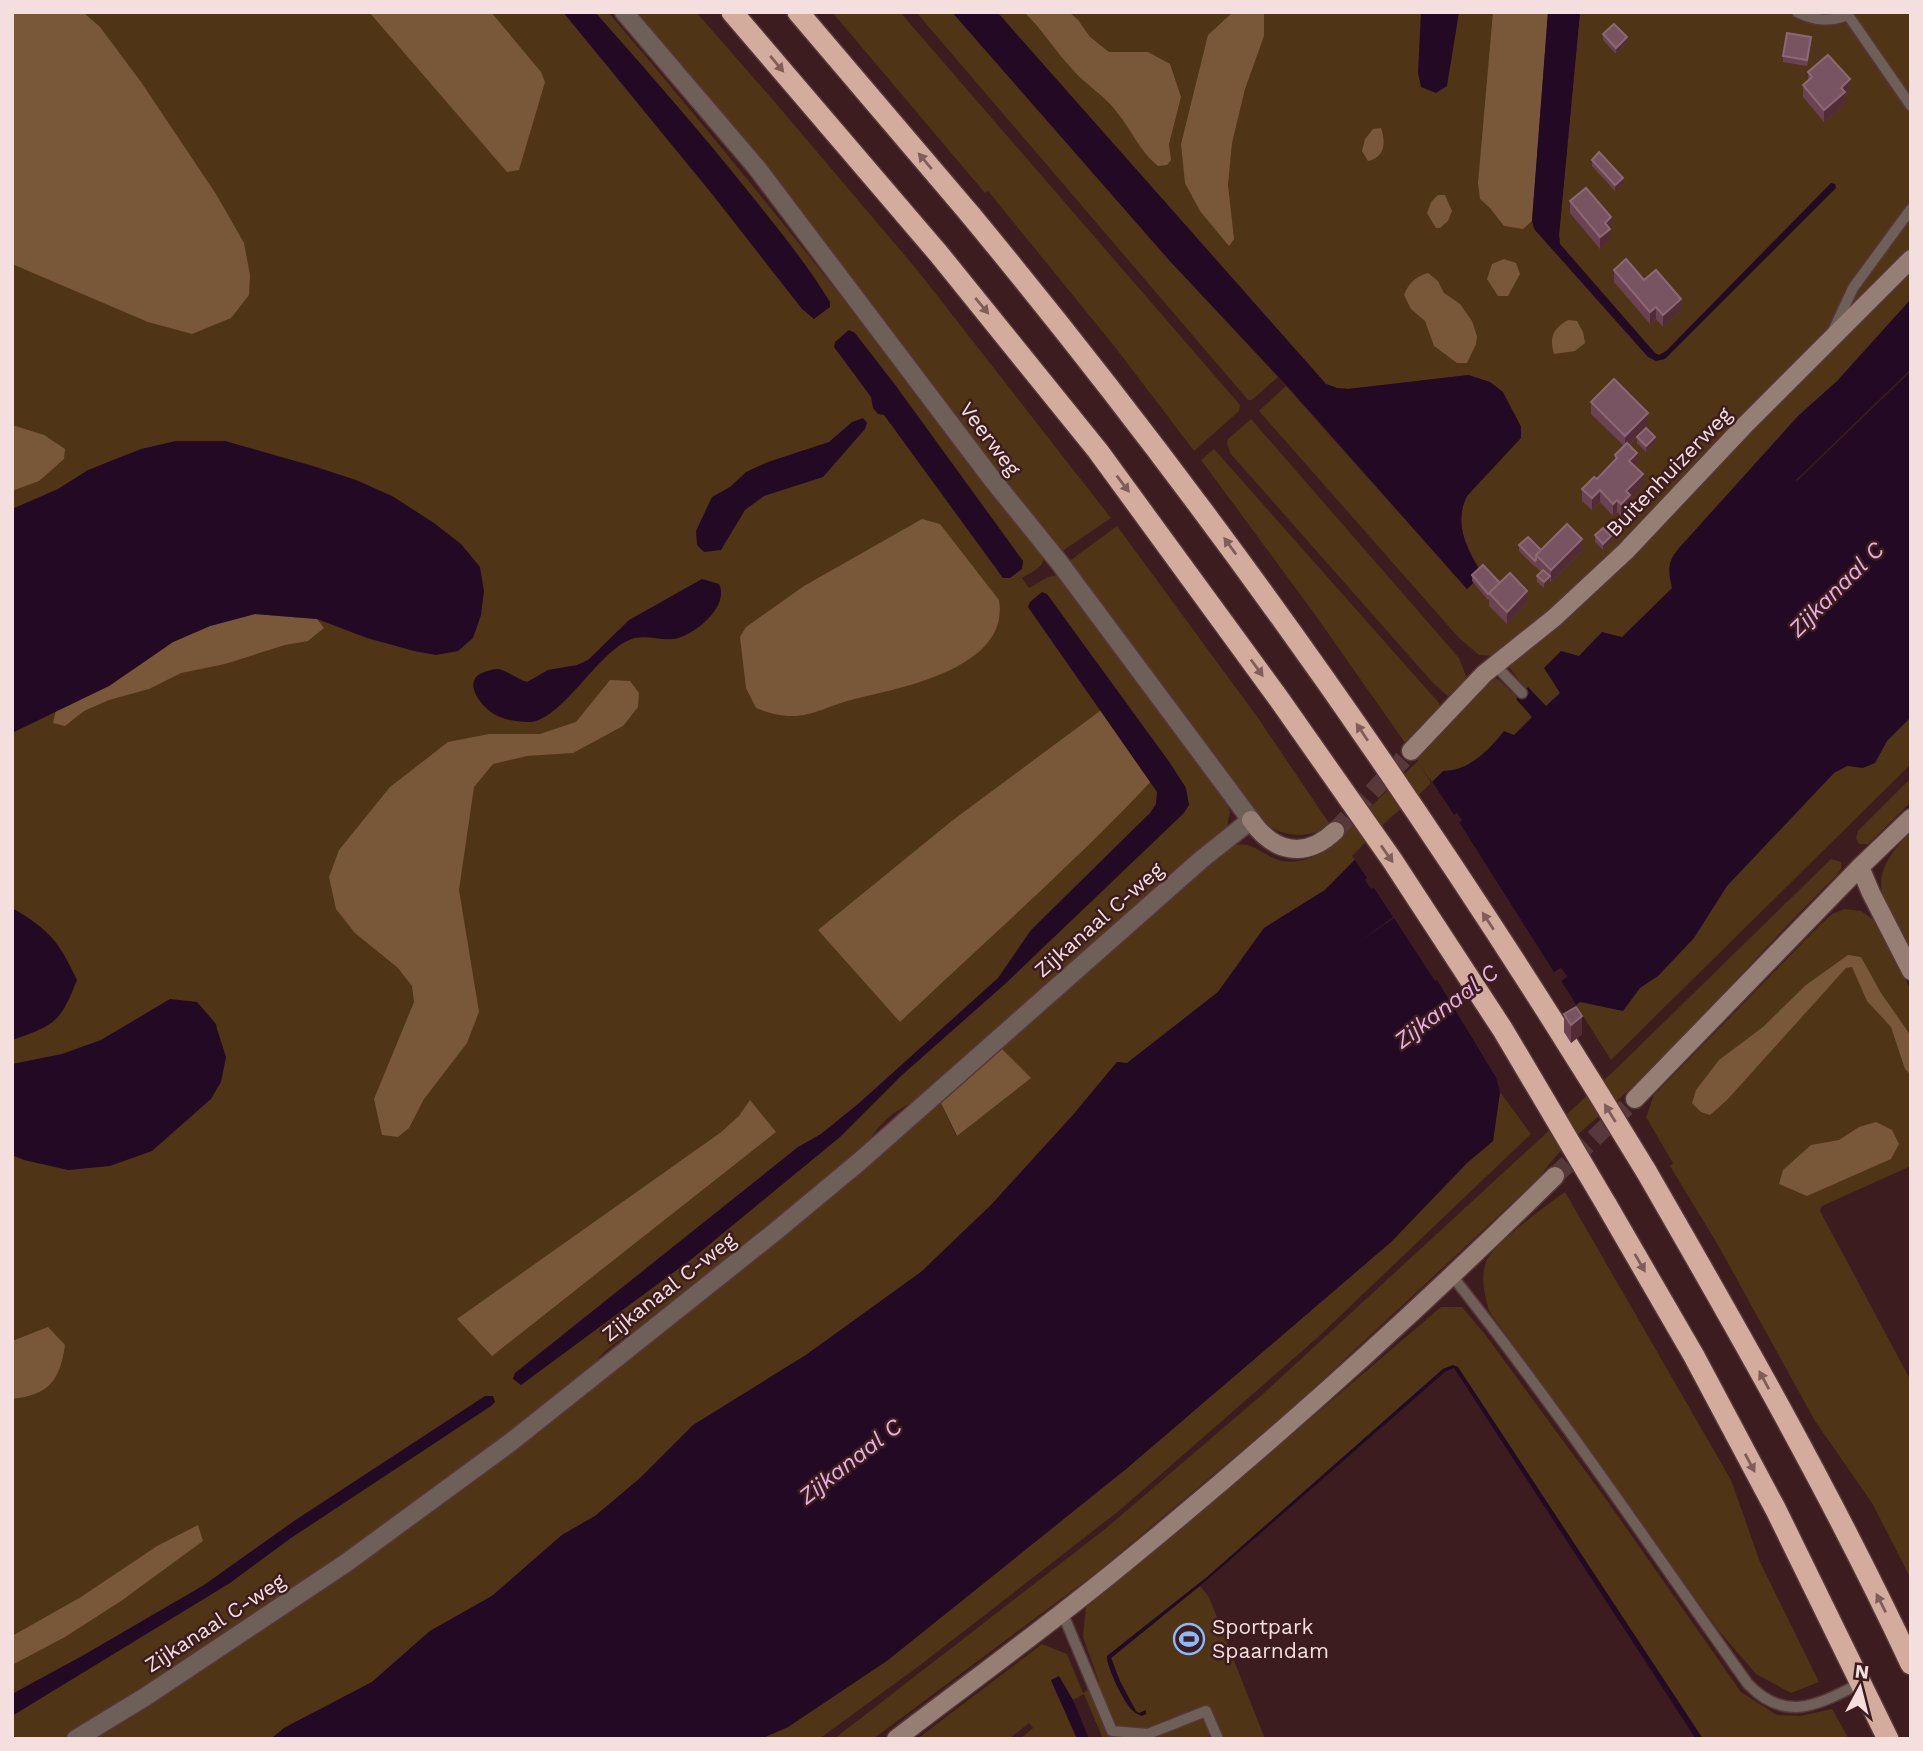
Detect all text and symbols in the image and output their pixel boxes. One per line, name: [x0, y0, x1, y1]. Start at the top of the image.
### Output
one-way arrow: [769, 55, 784, 72]
one-way arrow: [918, 152, 933, 169]
one-way arrow: [974, 296, 989, 314]
street label: Veerweg: [955, 397, 1027, 481]
street label: Buitenhuizerweg: [1601, 401, 1737, 541]
one-way arrow: [1115, 475, 1129, 493]
water label: Zijkanaal C: [1783, 536, 1890, 643]
one-way arrow: [1224, 537, 1238, 555]
one-way arrow: [1250, 658, 1264, 677]
one-way arrow: [1355, 723, 1369, 741]
one-way arrow: [1380, 845, 1394, 863]
street label: Zijkanaal C-weg: [1029, 856, 1169, 982]
one-way arrow: [1482, 911, 1495, 931]
water label: Zijkanaal C: [1388, 958, 1504, 1055]
one-way arrow: [1604, 1103, 1617, 1122]
street label: Zijkanaal C-weg: [597, 1226, 741, 1347]
one-way arrow: [1634, 1254, 1647, 1273]
one-way arrow: [1758, 1370, 1770, 1390]
water label: Zijkanaal C: [793, 1413, 907, 1511]
one-way arrow: [1744, 1453, 1756, 1473]
street label: Zijkanaal C-weg: [140, 1567, 290, 1677]
one-way arrow: [1875, 1593, 1886, 1613]
place label: Sportpark Spaarndam: [1212, 1614, 1329, 1663]
sports icon: Sportpark Spaarndam: [1172, 1622, 1206, 1656]
north arrow: [1825, 1653, 1895, 1723]
text: N: [1854, 1659, 1870, 1684]

